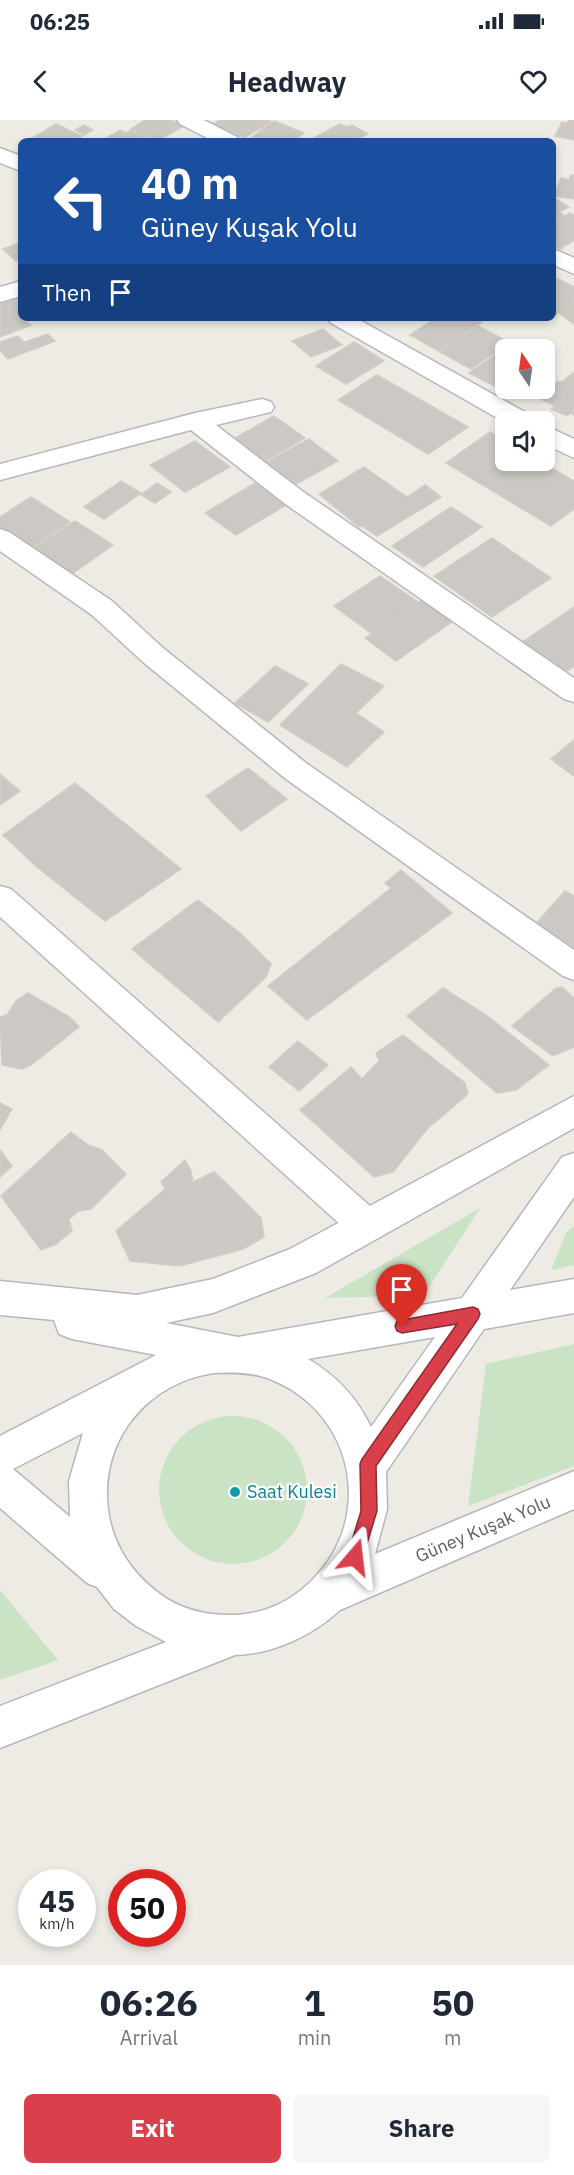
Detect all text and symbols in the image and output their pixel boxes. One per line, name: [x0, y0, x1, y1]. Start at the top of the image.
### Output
text: 06:25: [30, 7, 90, 36]
text: Headway: [228, 64, 346, 99]
icon: back: [24, 65, 57, 98]
icon: heart: [517, 65, 550, 98]
text: 40 m: [141, 156, 239, 211]
icon: left: [42, 162, 120, 240]
text: Güney Kuşak Yolu: [141, 209, 358, 244]
icon: arrive: [104, 276, 137, 309]
text: Then: [42, 278, 92, 307]
north arrow: [495, 339, 555, 399]
map controls: [495, 339, 555, 471]
button: sound: [495, 411, 555, 471]
pin: [376, 1264, 427, 1326]
icon: arrive: [385, 1273, 418, 1306]
place label: Saat Kulesi: [247, 1480, 337, 1503]
marker: Saat Kulesi: [228, 1485, 242, 1499]
street label: Güney Kuşak Yolu: [412, 1490, 554, 1567]
position arrow: [323, 1525, 387, 1589]
speed limit sign: 50: [108, 1869, 186, 1947]
text: 45: [39, 1881, 75, 1920]
text: km/h: [39, 1914, 75, 1933]
text: 06:26: [100, 1979, 198, 2026]
text: 1: [304, 1979, 325, 2026]
text: 50: [431, 1979, 474, 2026]
text: Arrival: [120, 2024, 178, 2051]
text: min: [298, 2024, 331, 2051]
text: m: [444, 2024, 461, 2051]
button: Exit: [24, 2094, 281, 2163]
button: Share: [293, 2094, 550, 2163]

